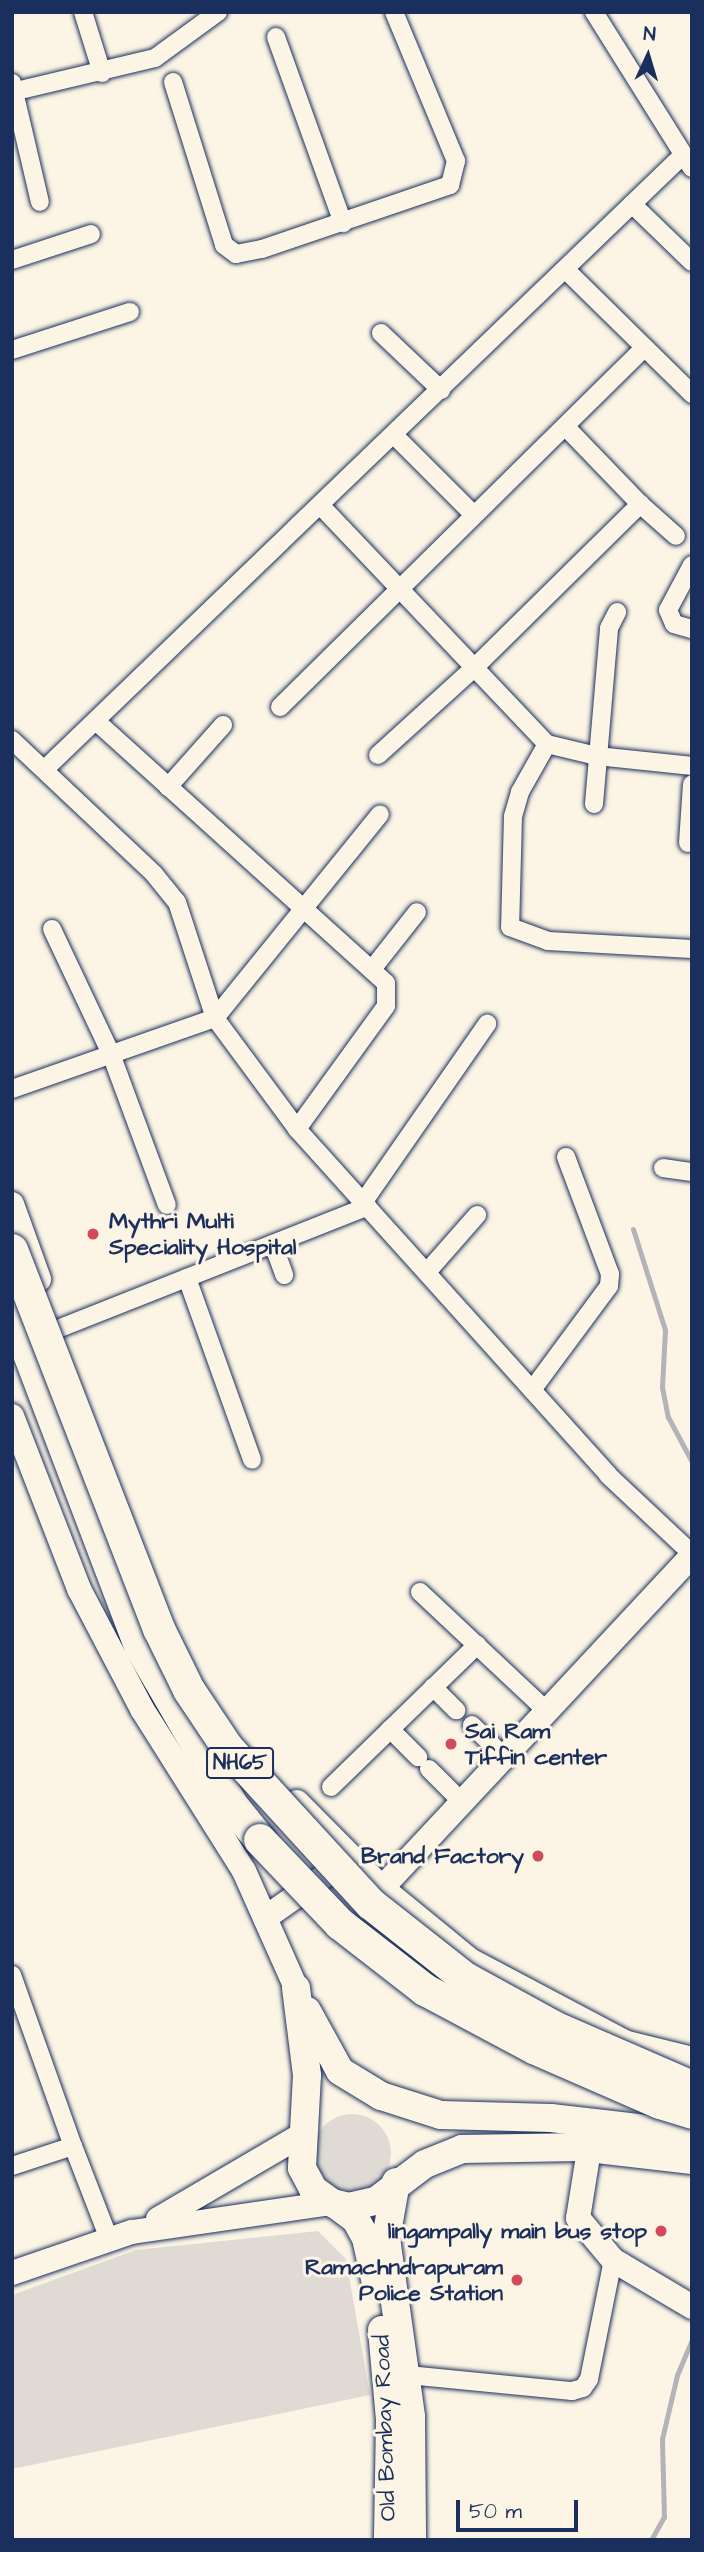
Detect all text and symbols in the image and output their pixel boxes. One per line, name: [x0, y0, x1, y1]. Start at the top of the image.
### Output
north arrow: [613, 21, 683, 91]
text: N: [643, 21, 656, 48]
place label: Mythri Multi Speciality Hospital: [109, 1207, 296, 1261]
marker: Mythri Multi Speciality Hospital: [83, 1224, 103, 1244]
place label: Sai Ram Tiffin center: [465, 1717, 607, 1771]
marker: Sai Ram Tiffin center: [443, 1736, 459, 1752]
road number: NH65: [205, 1746, 275, 1780]
place label: Brand Factory: [361, 1842, 524, 1870]
marker: Brand Factory: [530, 1848, 546, 1864]
place label: lingampally main bus stop: [388, 2217, 647, 2245]
marker: lingampally main bus stop: [653, 2223, 669, 2239]
place label: Ramachndrapuram Police Station: [305, 2253, 503, 2307]
marker: Ramachndrapuram Police Station: [509, 2272, 525, 2288]
street label: Old Bombay Road: [368, 2334, 402, 2522]
scale bar: [459, 2486, 582, 2530]
text: 50 m: [469, 2497, 522, 2526]

